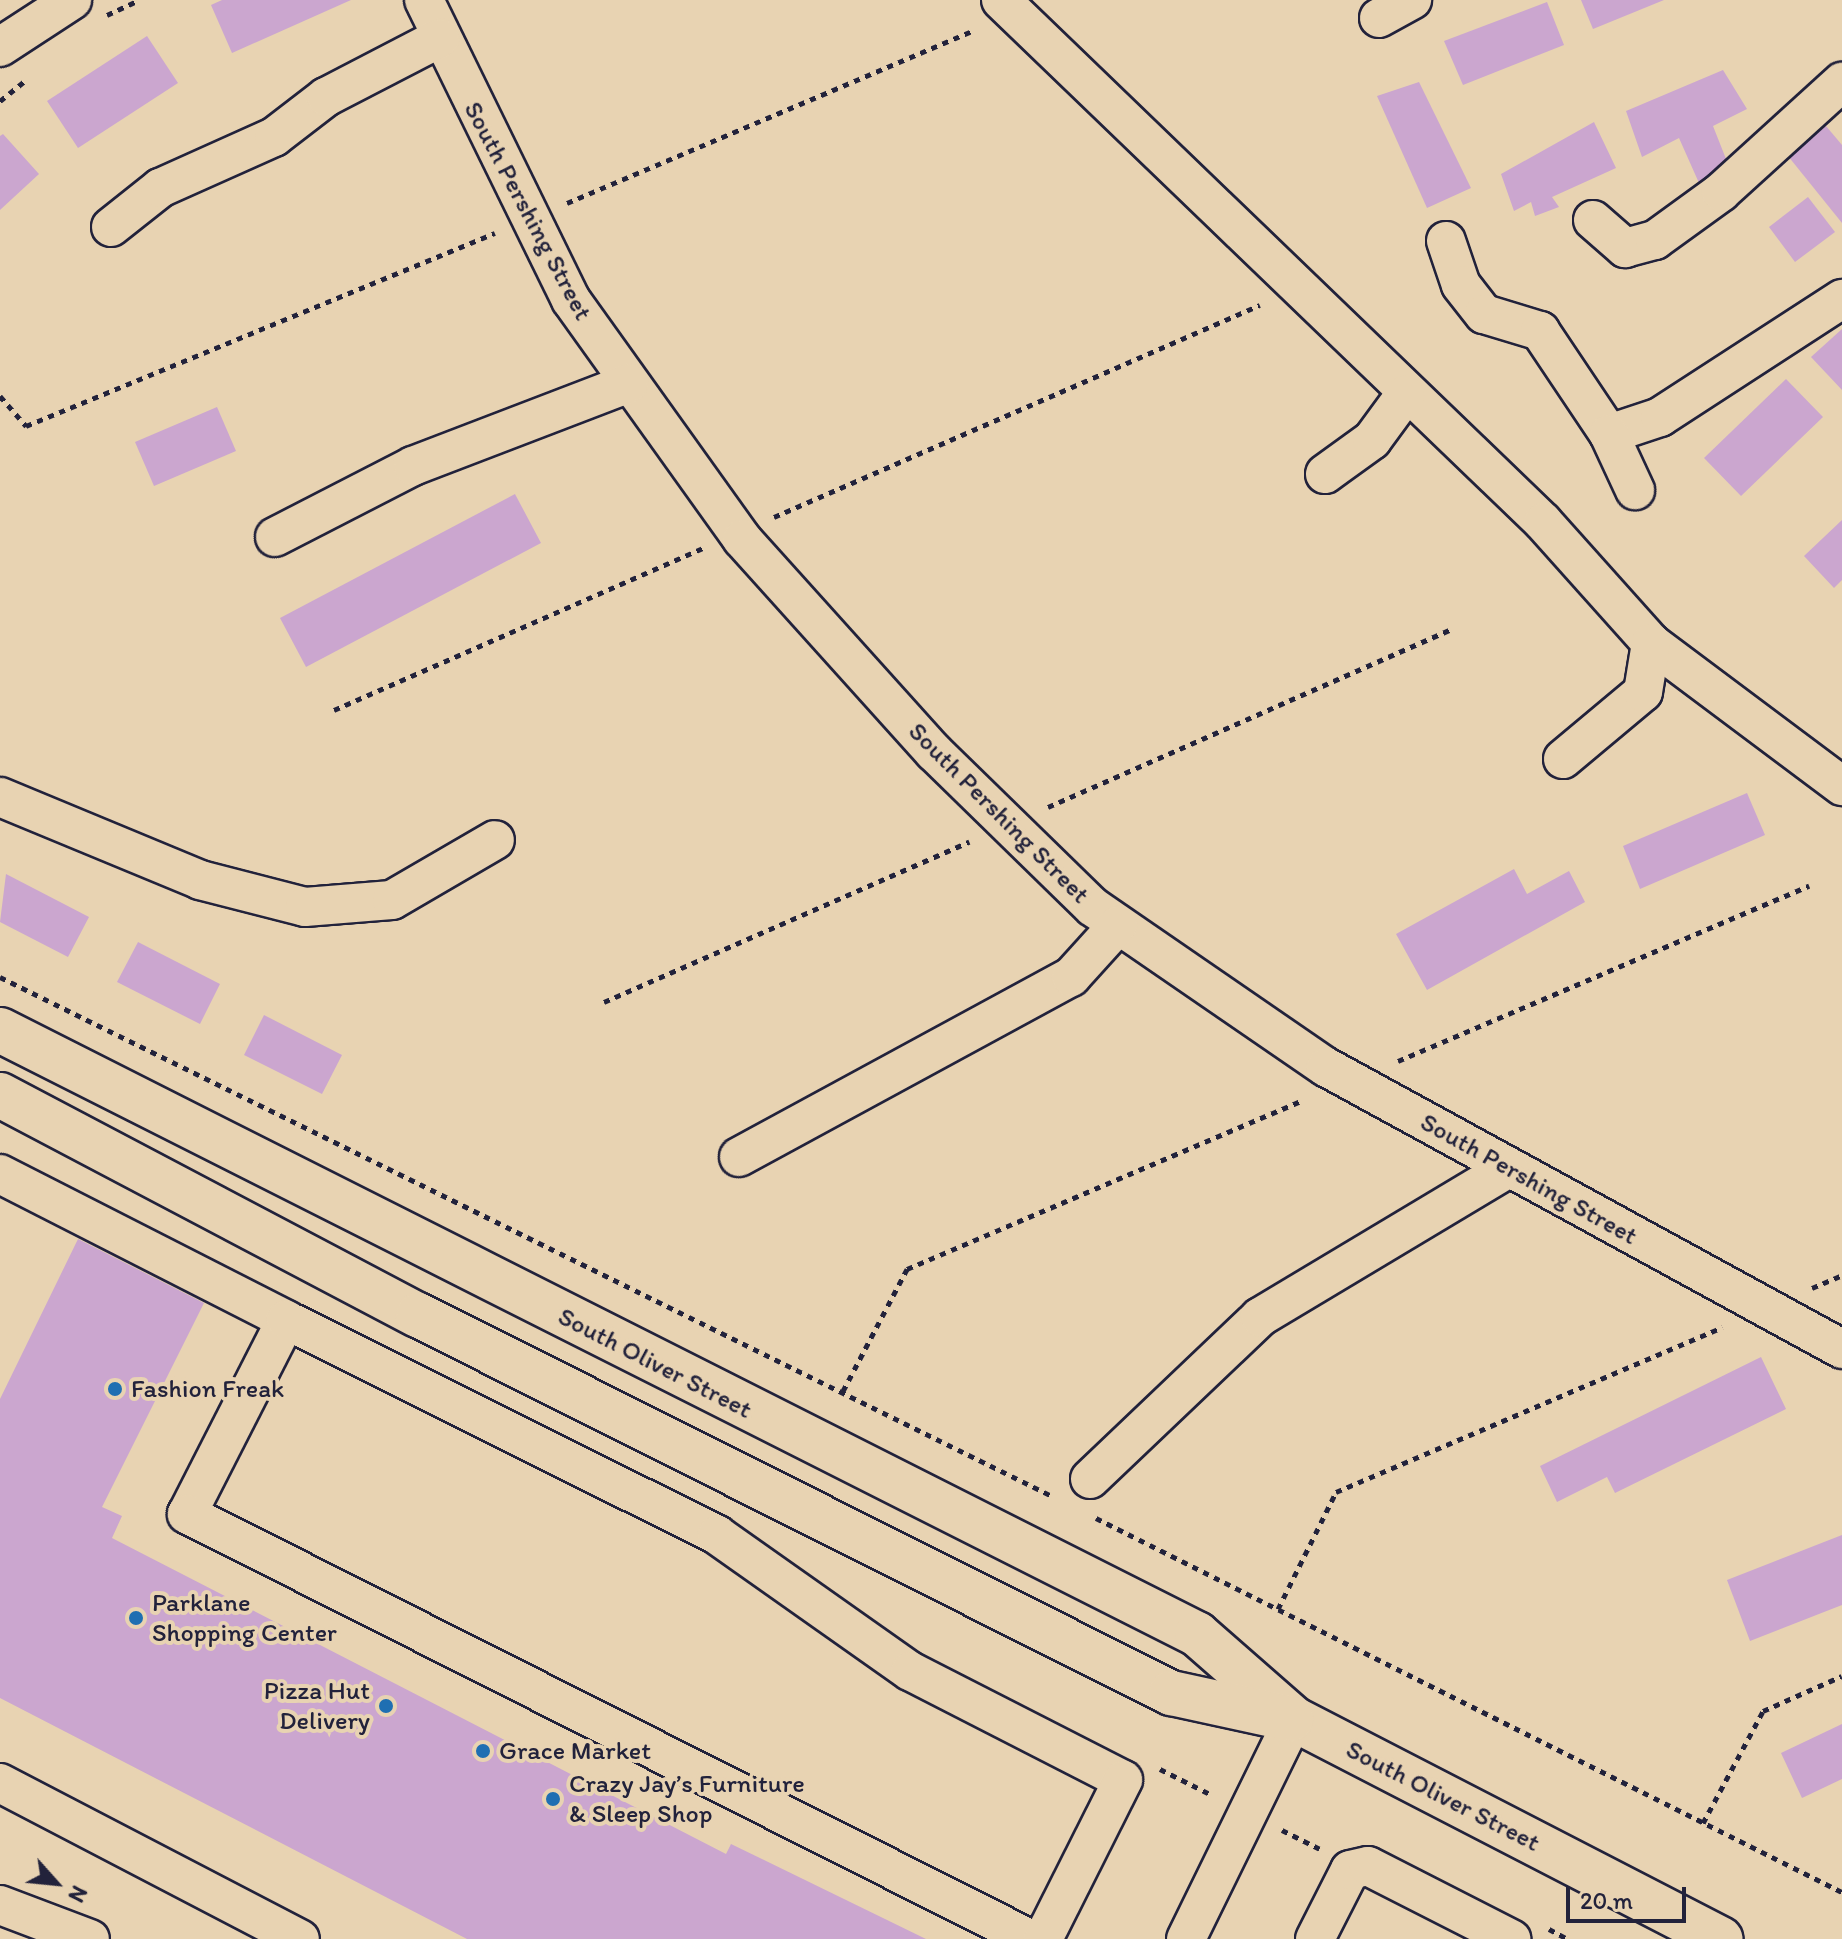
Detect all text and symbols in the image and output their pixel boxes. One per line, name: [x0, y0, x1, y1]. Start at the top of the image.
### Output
street label: South Pershing Street: [457, 97, 599, 325]
street label: South Pershing Street: [902, 716, 1096, 910]
street label: South Pershing Street: [1415, 1107, 1643, 1251]
street label: South Oliver Street: [553, 1301, 757, 1425]
place label: Fashion Freak: [131, 1373, 284, 1405]
marker: Fashion Freak: [106, 1380, 124, 1398]
place label: Parklane Shopping Center: [152, 1587, 337, 1648]
marker: Parklane Shopping Center: [127, 1609, 145, 1627]
place label: Pizza Hut Delivery: [264, 1675, 370, 1736]
marker: Pizza Hut Delivery: [377, 1697, 395, 1715]
street label: South Oliver Street: [1341, 1734, 1545, 1858]
place label: Grace Market: [499, 1735, 651, 1767]
marker: Grace Market: [474, 1742, 492, 1760]
place label: Crazy Jay’s Furniture & Sleep Shop: [569, 1768, 805, 1830]
marker: Crazy Jay’s Furniture & Sleep Shop: [544, 1790, 562, 1808]
north arrow: [16, 1843, 96, 1923]
scale bar: [1570, 1871, 1690, 1921]
text: N: [62, 1881, 93, 1907]
text: 20 m: [1580, 1886, 1633, 1915]

